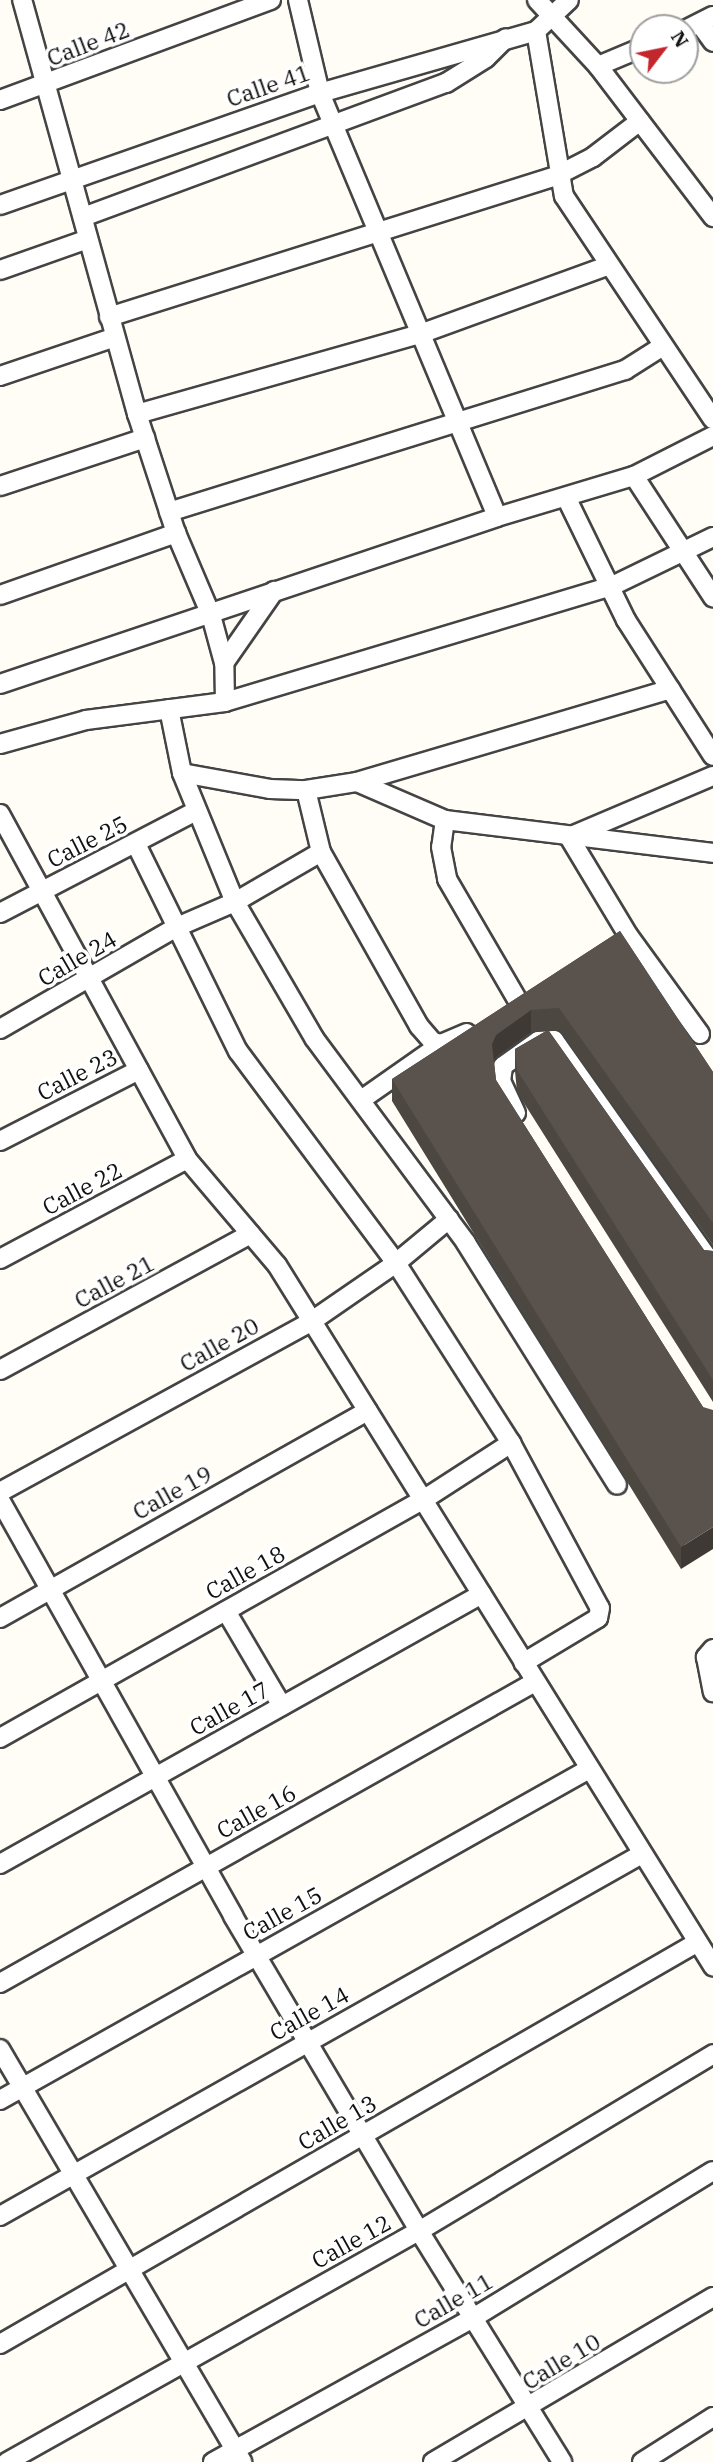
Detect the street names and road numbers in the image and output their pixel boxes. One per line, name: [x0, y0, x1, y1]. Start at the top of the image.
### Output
street label: Calle 42: [43, 15, 133, 71]
street label: Calle 41: [223, 58, 313, 112]
street label: Calle 25: [42, 809, 132, 873]
street label: Calle 24: [33, 924, 121, 992]
street label: Calle 23: [32, 1042, 122, 1106]
street label: Calle 22: [37, 1156, 127, 1220]
street label: Calle 21: [69, 1249, 159, 1313]
street label: Calle 20: [175, 1311, 263, 1377]
street label: Calle 19: [128, 1459, 216, 1525]
street label: Calle 18: [201, 1539, 289, 1605]
street label: Calle 17: [185, 1675, 273, 1741]
street label: Calle 16: [212, 1778, 300, 1844]
street label: Calle 15: [238, 1880, 326, 1946]
street label: Calle 14: [265, 1980, 353, 2046]
street label: Calle 13: [293, 2088, 381, 2156]
street label: Calle 12: [307, 2208, 395, 2274]
street label: Calle 11: [409, 2266, 497, 2334]
street label: Calle 10: [517, 2327, 605, 2395]

